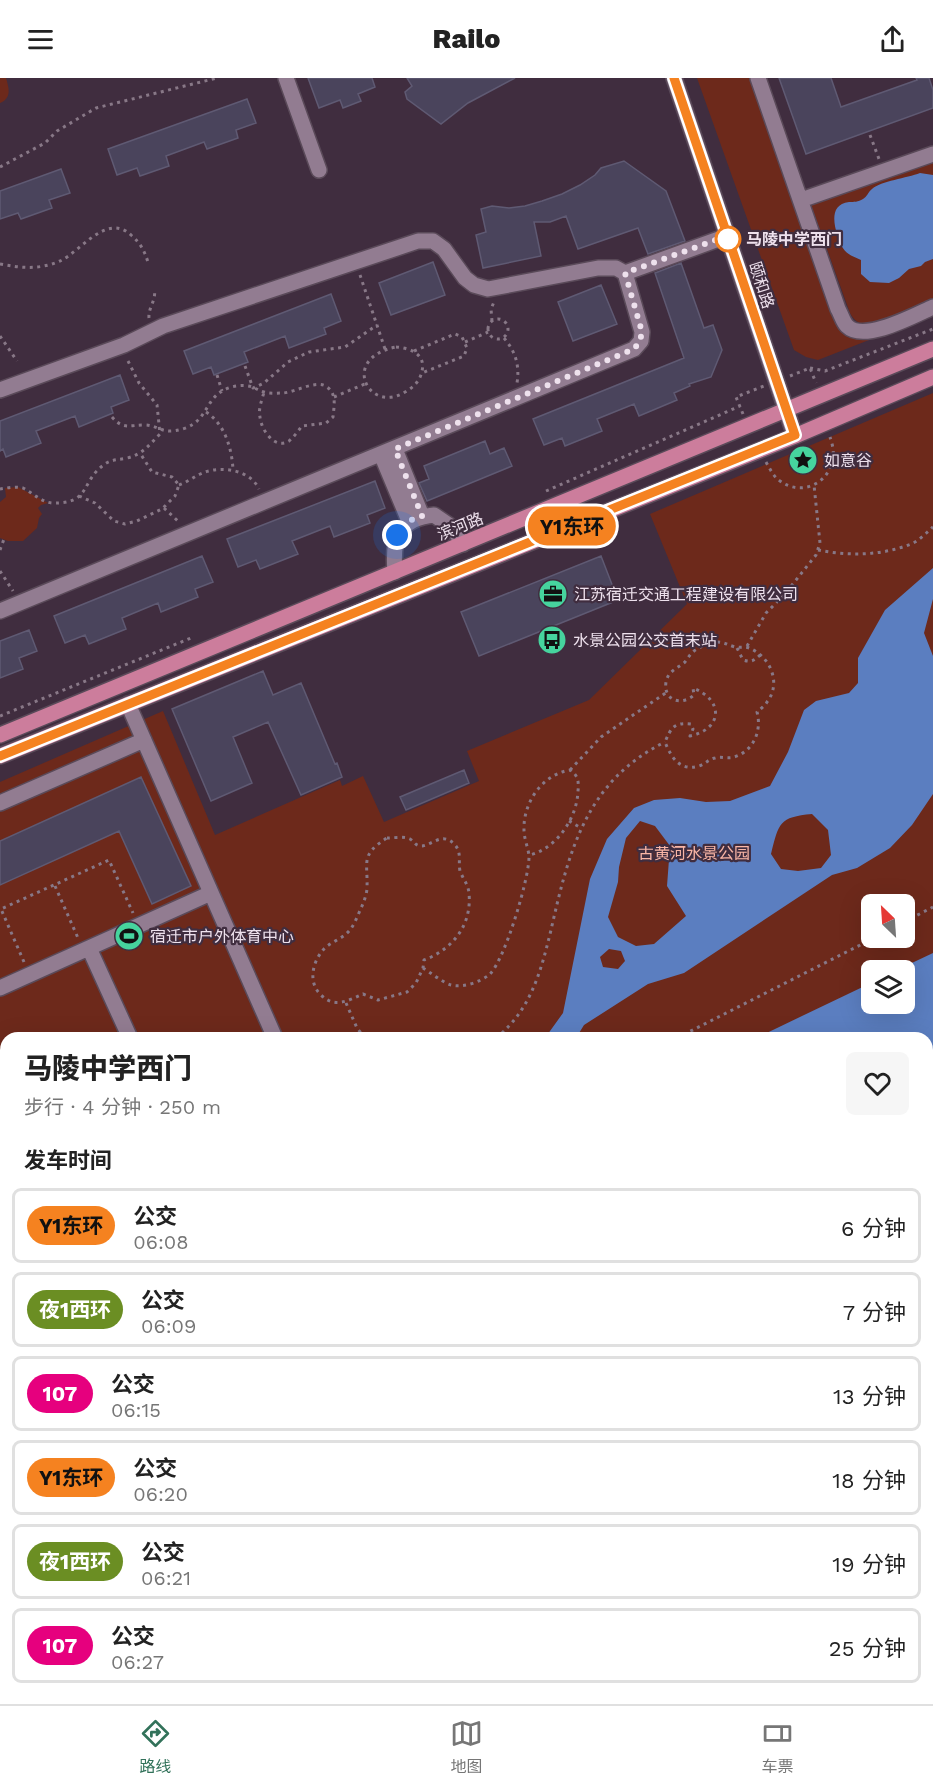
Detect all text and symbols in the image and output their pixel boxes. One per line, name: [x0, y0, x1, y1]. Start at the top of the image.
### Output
icon: menu: [24, 23, 57, 56]
text: Railo: [433, 23, 500, 55]
icon: share: [876, 23, 909, 56]
marker: 马陵中学西门: [715, 226, 741, 252]
place label: 马陵中学西门: [746, 230, 842, 249]
street label: 颐和路: [745, 259, 778, 311]
place icon: 如意谷: [787, 444, 819, 476]
place label: 如意谷: [824, 451, 872, 470]
line badge: Y1东环: [530, 506, 614, 546]
street label: 滨河路: [434, 509, 486, 544]
text: Y1东环: [540, 514, 604, 539]
your location: [382, 520, 412, 550]
office icon: 江苏宿迁交通工程建设有限公司: [537, 578, 569, 610]
place label: 江苏宿迁交通工程建设有限公司: [574, 585, 798, 604]
bus stop icon: 水景公园公交首末站: [536, 624, 568, 656]
place label: 水景公园公交首末站: [573, 631, 717, 650]
park label: 古黄河水景公园: [638, 844, 750, 863]
north arrow: [861, 894, 915, 948]
map controls: [861, 894, 915, 1014]
sports icon: 宿迁市户外体育中心: [113, 920, 145, 952]
place label: 宿迁市户外体育中心: [150, 927, 294, 946]
button: layers: [861, 960, 915, 1014]
text: 马陵中学西门: [24, 1052, 192, 1085]
button: heart: [846, 1052, 909, 1115]
text: 步行 · 4 分钟 · 250 m: [24, 1095, 221, 1119]
text: 发车时间: [24, 1148, 112, 1173]
text: 公交: [133, 1204, 177, 1229]
text: Y1东环: [39, 1213, 103, 1238]
text: 6 分钟: [841, 1216, 906, 1241]
text: 06:08: [133, 1230, 189, 1254]
text: 公交: [141, 1288, 185, 1313]
text: 夜1西环: [39, 1297, 111, 1322]
text: 7 分钟: [843, 1300, 906, 1325]
text: 06:09: [141, 1314, 196, 1338]
text: 公交: [111, 1372, 155, 1397]
text: 107: [43, 1381, 77, 1406]
text: 13 分钟: [833, 1384, 906, 1409]
text: 06:15: [111, 1398, 161, 1422]
text: 公交: [133, 1456, 177, 1481]
text: Y1东环: [39, 1465, 103, 1490]
text: 18 分钟: [832, 1468, 906, 1493]
text: 06:20: [133, 1482, 188, 1506]
text: 公交: [141, 1540, 185, 1565]
text: 夜1西环: [39, 1549, 111, 1574]
text: 19 分钟: [832, 1552, 906, 1577]
text: 06:21: [141, 1566, 191, 1590]
text: 公交: [111, 1624, 155, 1649]
text: 107: [43, 1633, 77, 1658]
text: 25 分钟: [829, 1636, 906, 1661]
text: 06:27: [111, 1650, 164, 1674]
tab: 路线: [139, 1717, 172, 1777]
tab: 地图: [450, 1717, 483, 1777]
tab: 车票: [761, 1717, 794, 1777]

